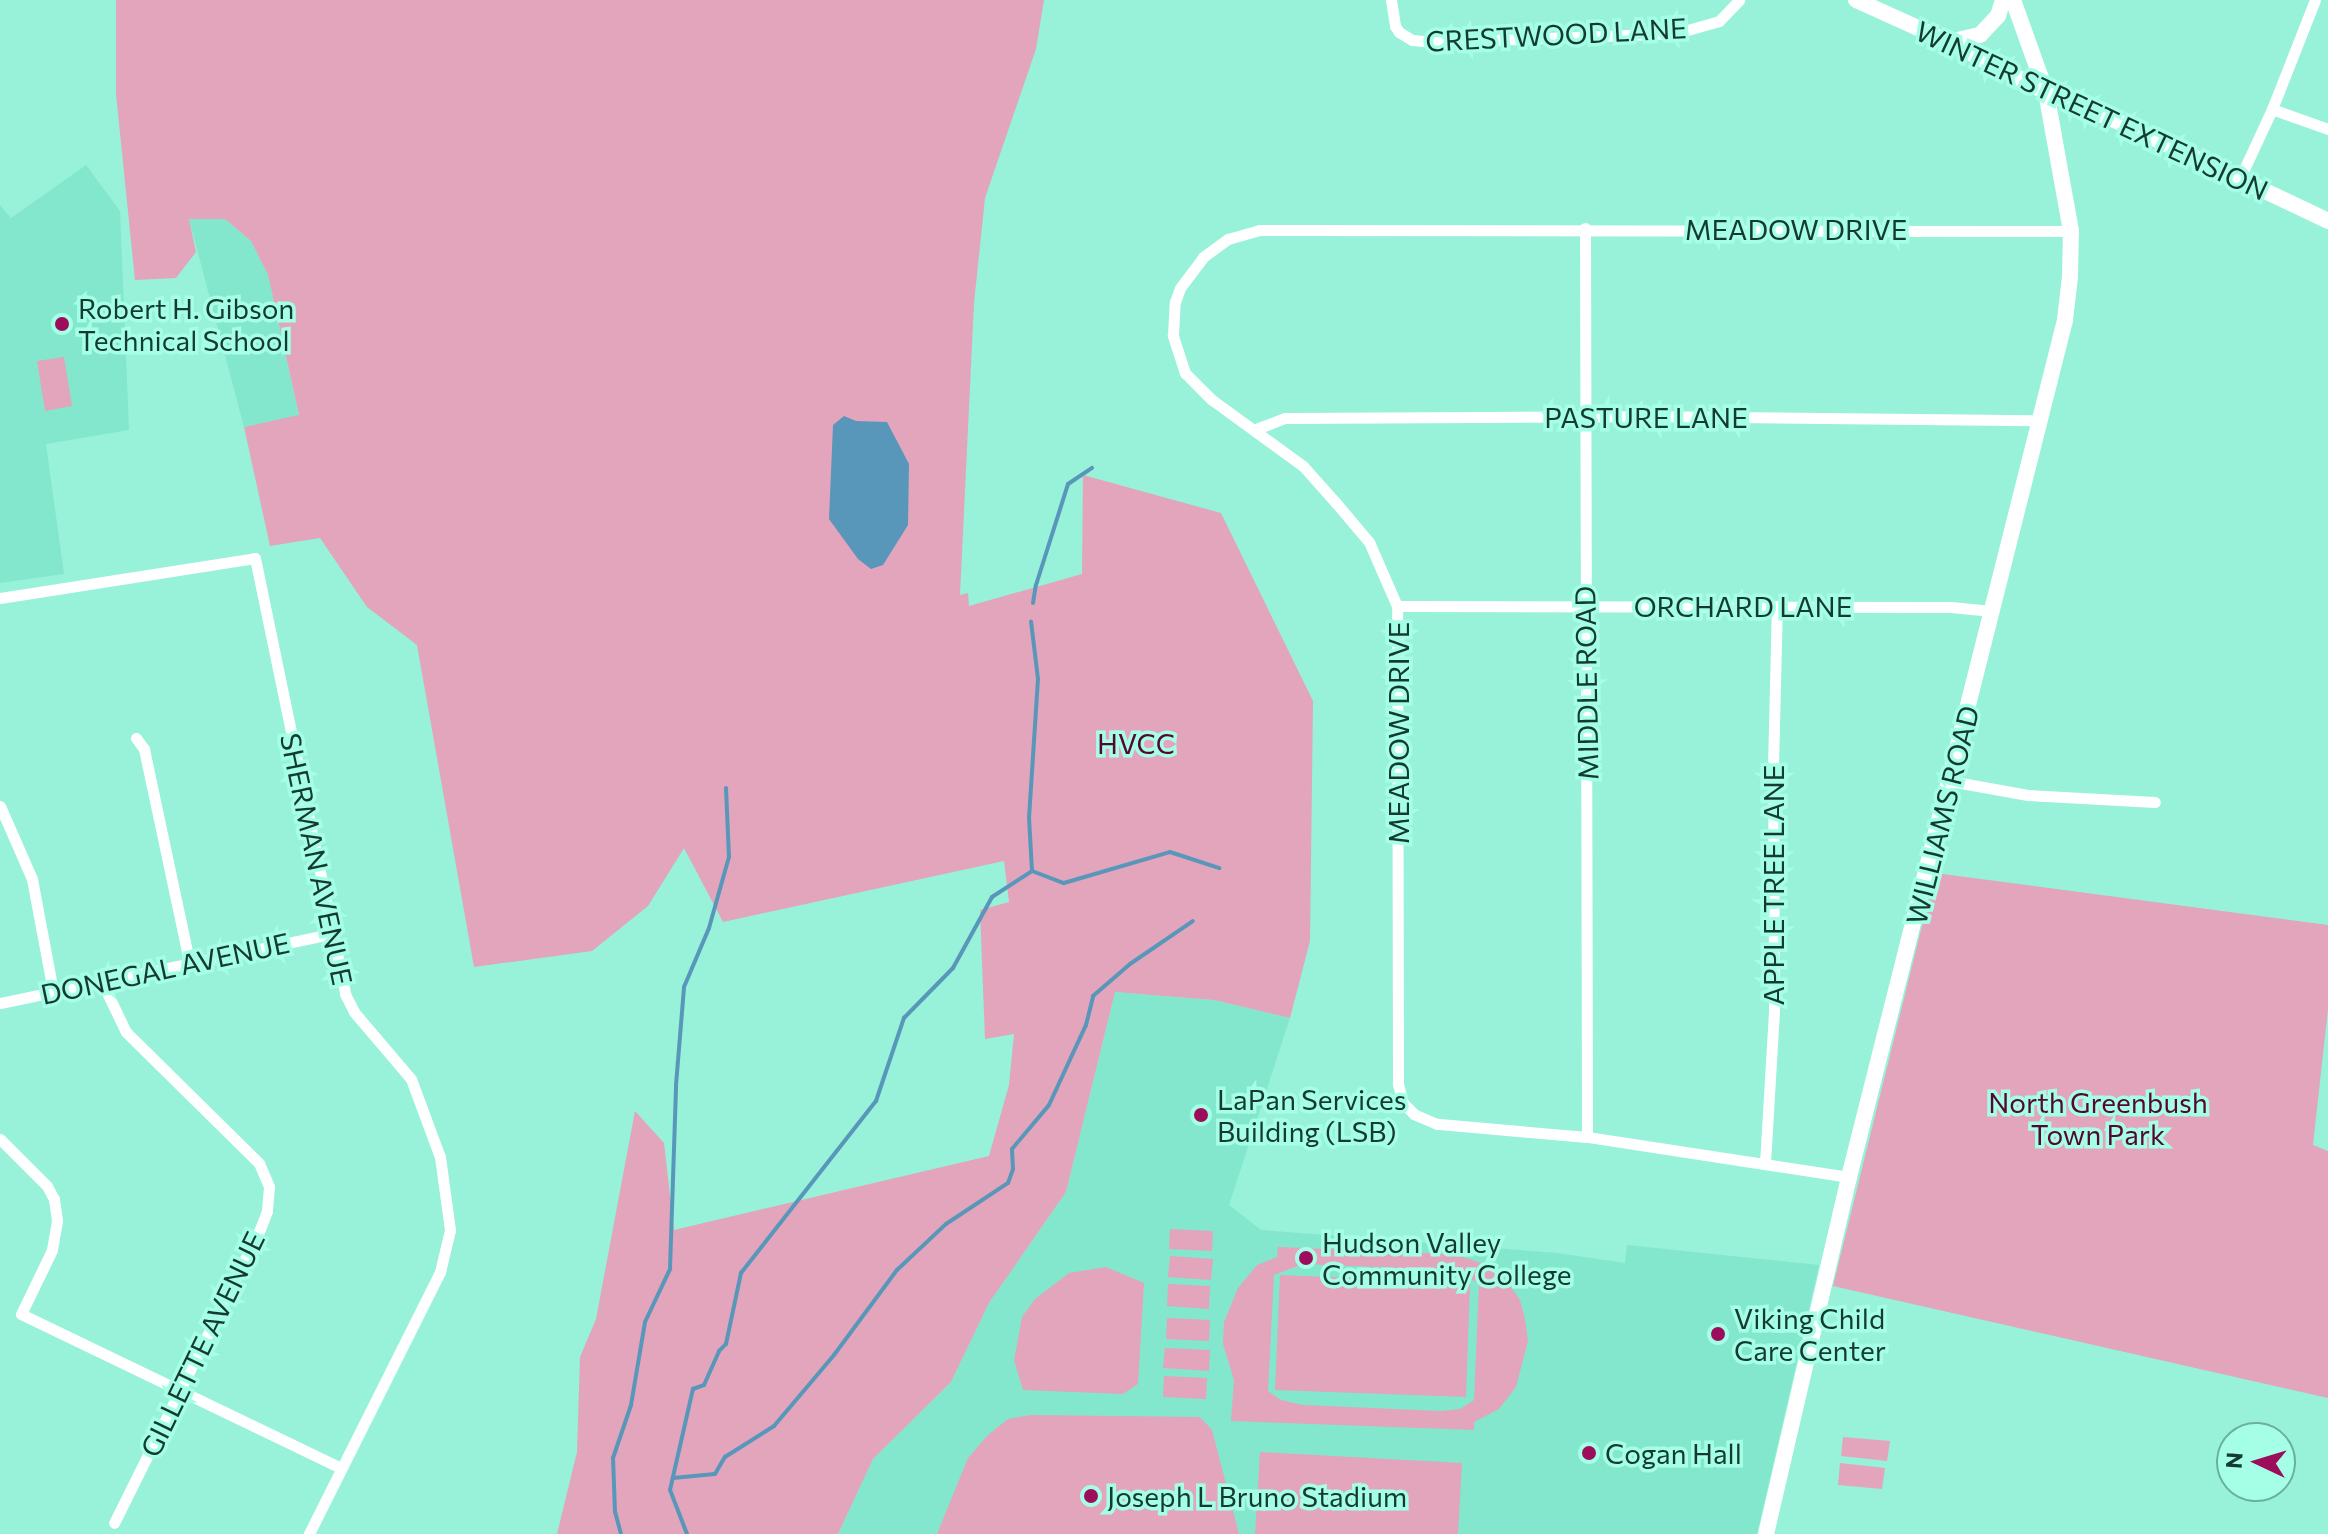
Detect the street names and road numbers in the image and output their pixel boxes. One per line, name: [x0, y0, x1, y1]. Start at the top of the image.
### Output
street label: CRESTWOOD LANE: [1425, 10, 1687, 58]
street label: WINTER STREET EXTENSION: [1910, 13, 2274, 207]
street label: MEADOW DRIVE: [1685, 212, 1907, 246]
street label: PASTURE LANE: [1544, 400, 1748, 434]
street label: MIDDLE ROAD: [1568, 586, 1604, 780]
street label: ORCHARD LANE: [1634, 589, 1852, 623]
street label: MEADOW DRIVE: [1381, 622, 1415, 844]
street label: WILLIAMS ROAD: [1899, 702, 1985, 928]
street label: SHERMAN AVENUE: [274, 730, 360, 988]
street label: APPLE TREE LANE: [1756, 765, 1790, 1005]
street label: DONEGAL AVENUE: [37, 925, 293, 1011]
street label: GILLETTE AVENUE: [133, 1226, 271, 1462]

